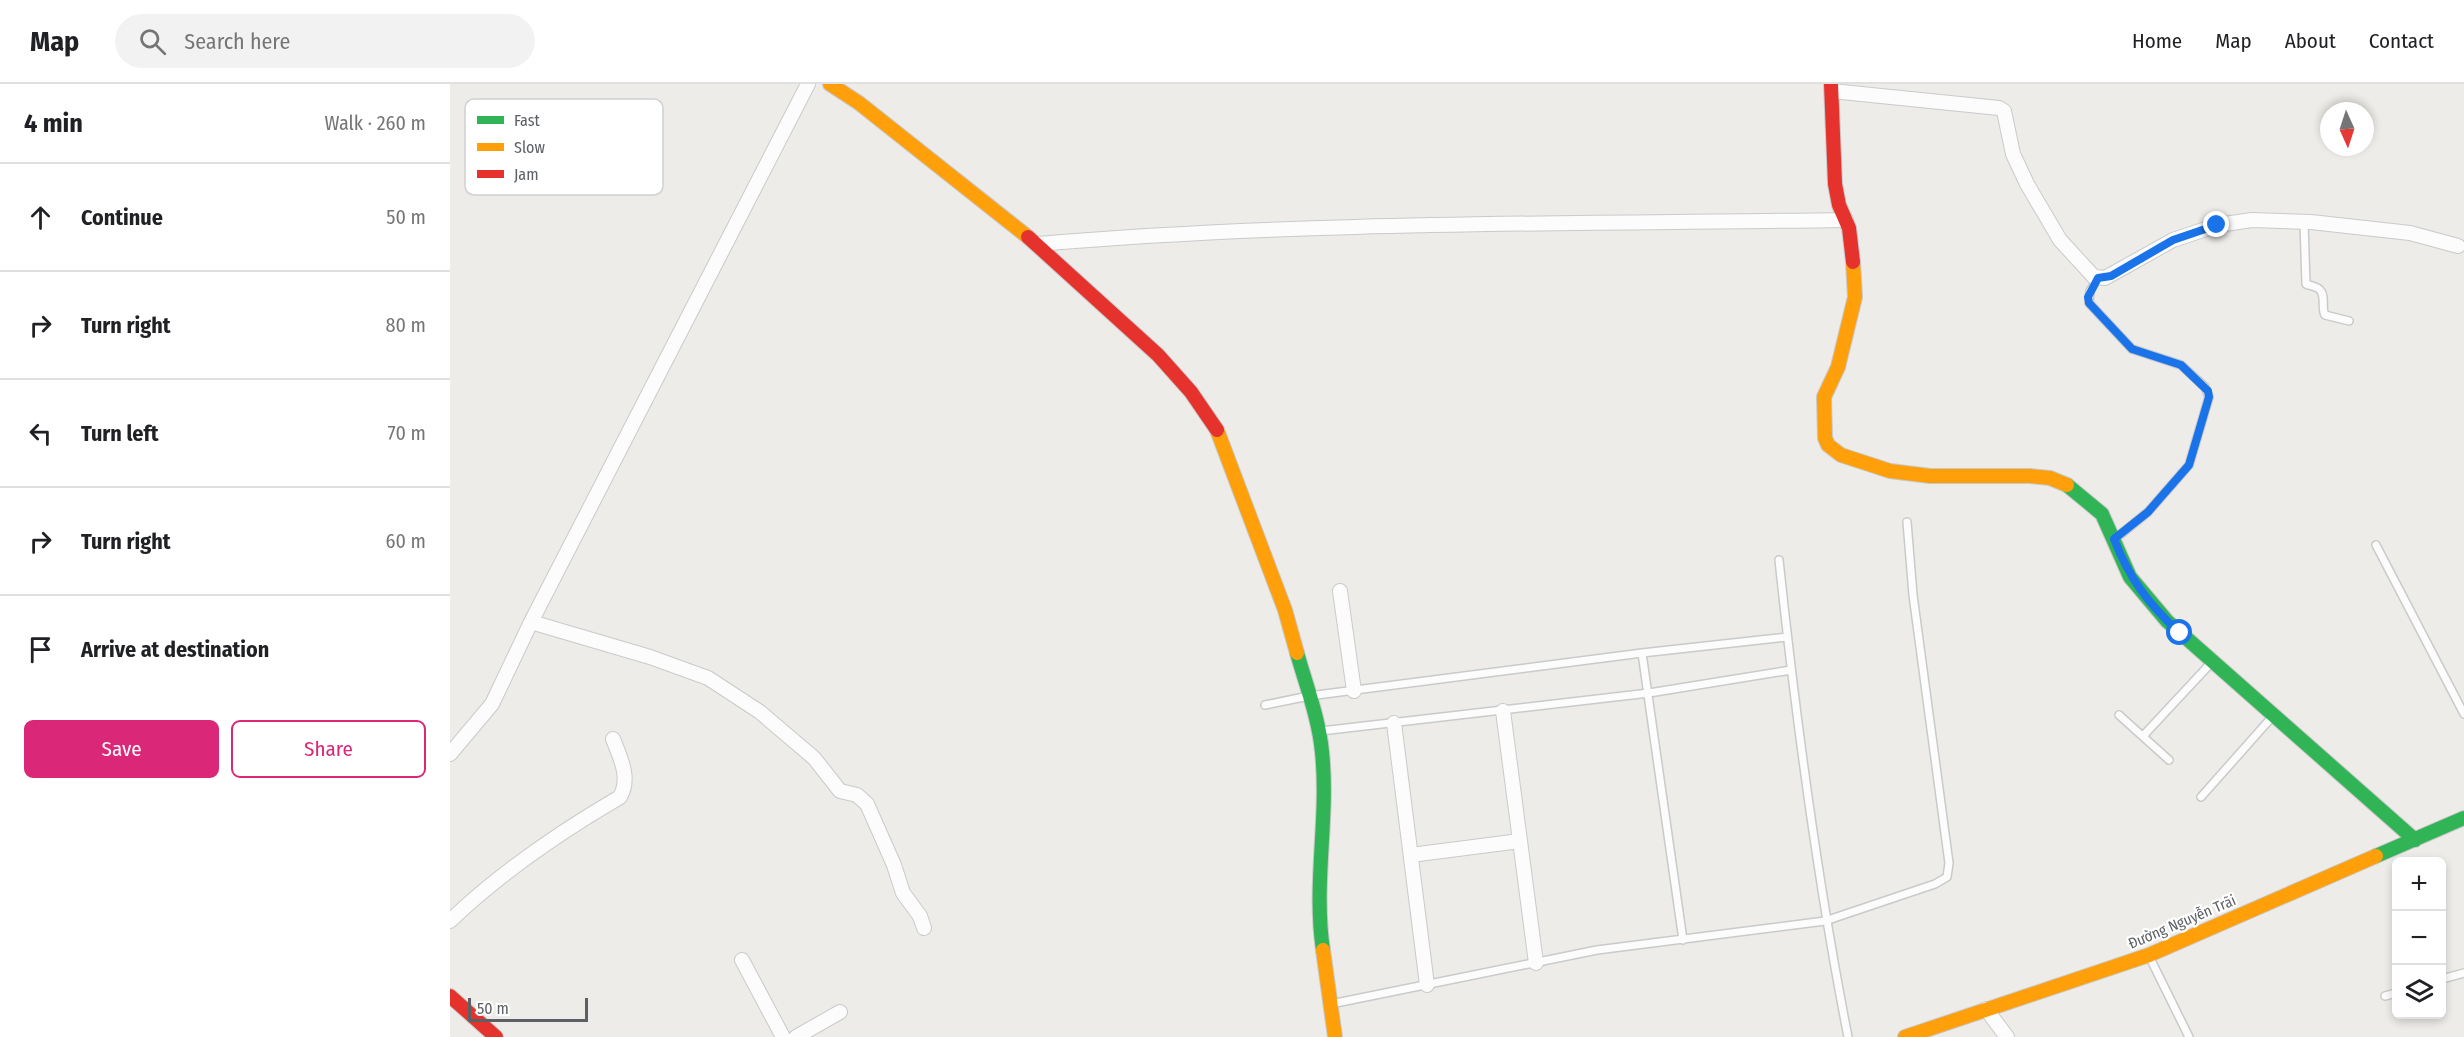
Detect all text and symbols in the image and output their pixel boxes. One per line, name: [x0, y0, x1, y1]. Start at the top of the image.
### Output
search box: [115, 14, 535, 68]
text: Map: [30, 25, 79, 58]
icon: search: [136, 25, 169, 58]
text: Search here: [184, 28, 290, 55]
text: Home: [2132, 28, 2182, 54]
text: Map: [2215, 28, 2252, 54]
text: About: [2285, 28, 2336, 54]
text: Contact: [2369, 28, 2434, 54]
legend: [465, 99, 663, 195]
north arrow: [2320, 102, 2374, 156]
text: 4 min: [24, 108, 83, 139]
text: Walk · 260 m: [325, 111, 426, 135]
text: Fast: [514, 111, 541, 130]
text: Slow: [514, 138, 545, 157]
text: Jam: [514, 165, 539, 184]
icon: ahead: [24, 201, 57, 234]
text: Continue: [81, 204, 163, 231]
text: 50 m: [386, 205, 426, 229]
route end: [2203, 211, 2229, 237]
icon: right: [24, 309, 57, 342]
text: Turn right: [81, 312, 170, 339]
text: 80 m: [386, 313, 426, 337]
icon: left: [24, 417, 57, 450]
text: Turn left: [81, 420, 159, 447]
text: 70 m: [388, 421, 426, 445]
icon: right: [24, 525, 57, 558]
text: Turn right: [81, 528, 170, 555]
text: 60 m: [386, 529, 426, 553]
route start: [2166, 619, 2192, 645]
icon: arrive: [24, 633, 57, 666]
text: Arrive at destination: [81, 636, 269, 663]
button: Save: [24, 720, 219, 778]
button: Share: [231, 720, 426, 778]
map controls: [2392, 857, 2446, 1019]
button: +: [2392, 857, 2446, 911]
street label: Đường Nguyễn Trãi: [2125, 891, 2239, 953]
button: −: [2392, 911, 2446, 965]
button: layers: [2392, 965, 2446, 1019]
scale bar: [468, 995, 588, 1022]
text: 50 m: [477, 999, 509, 1018]

